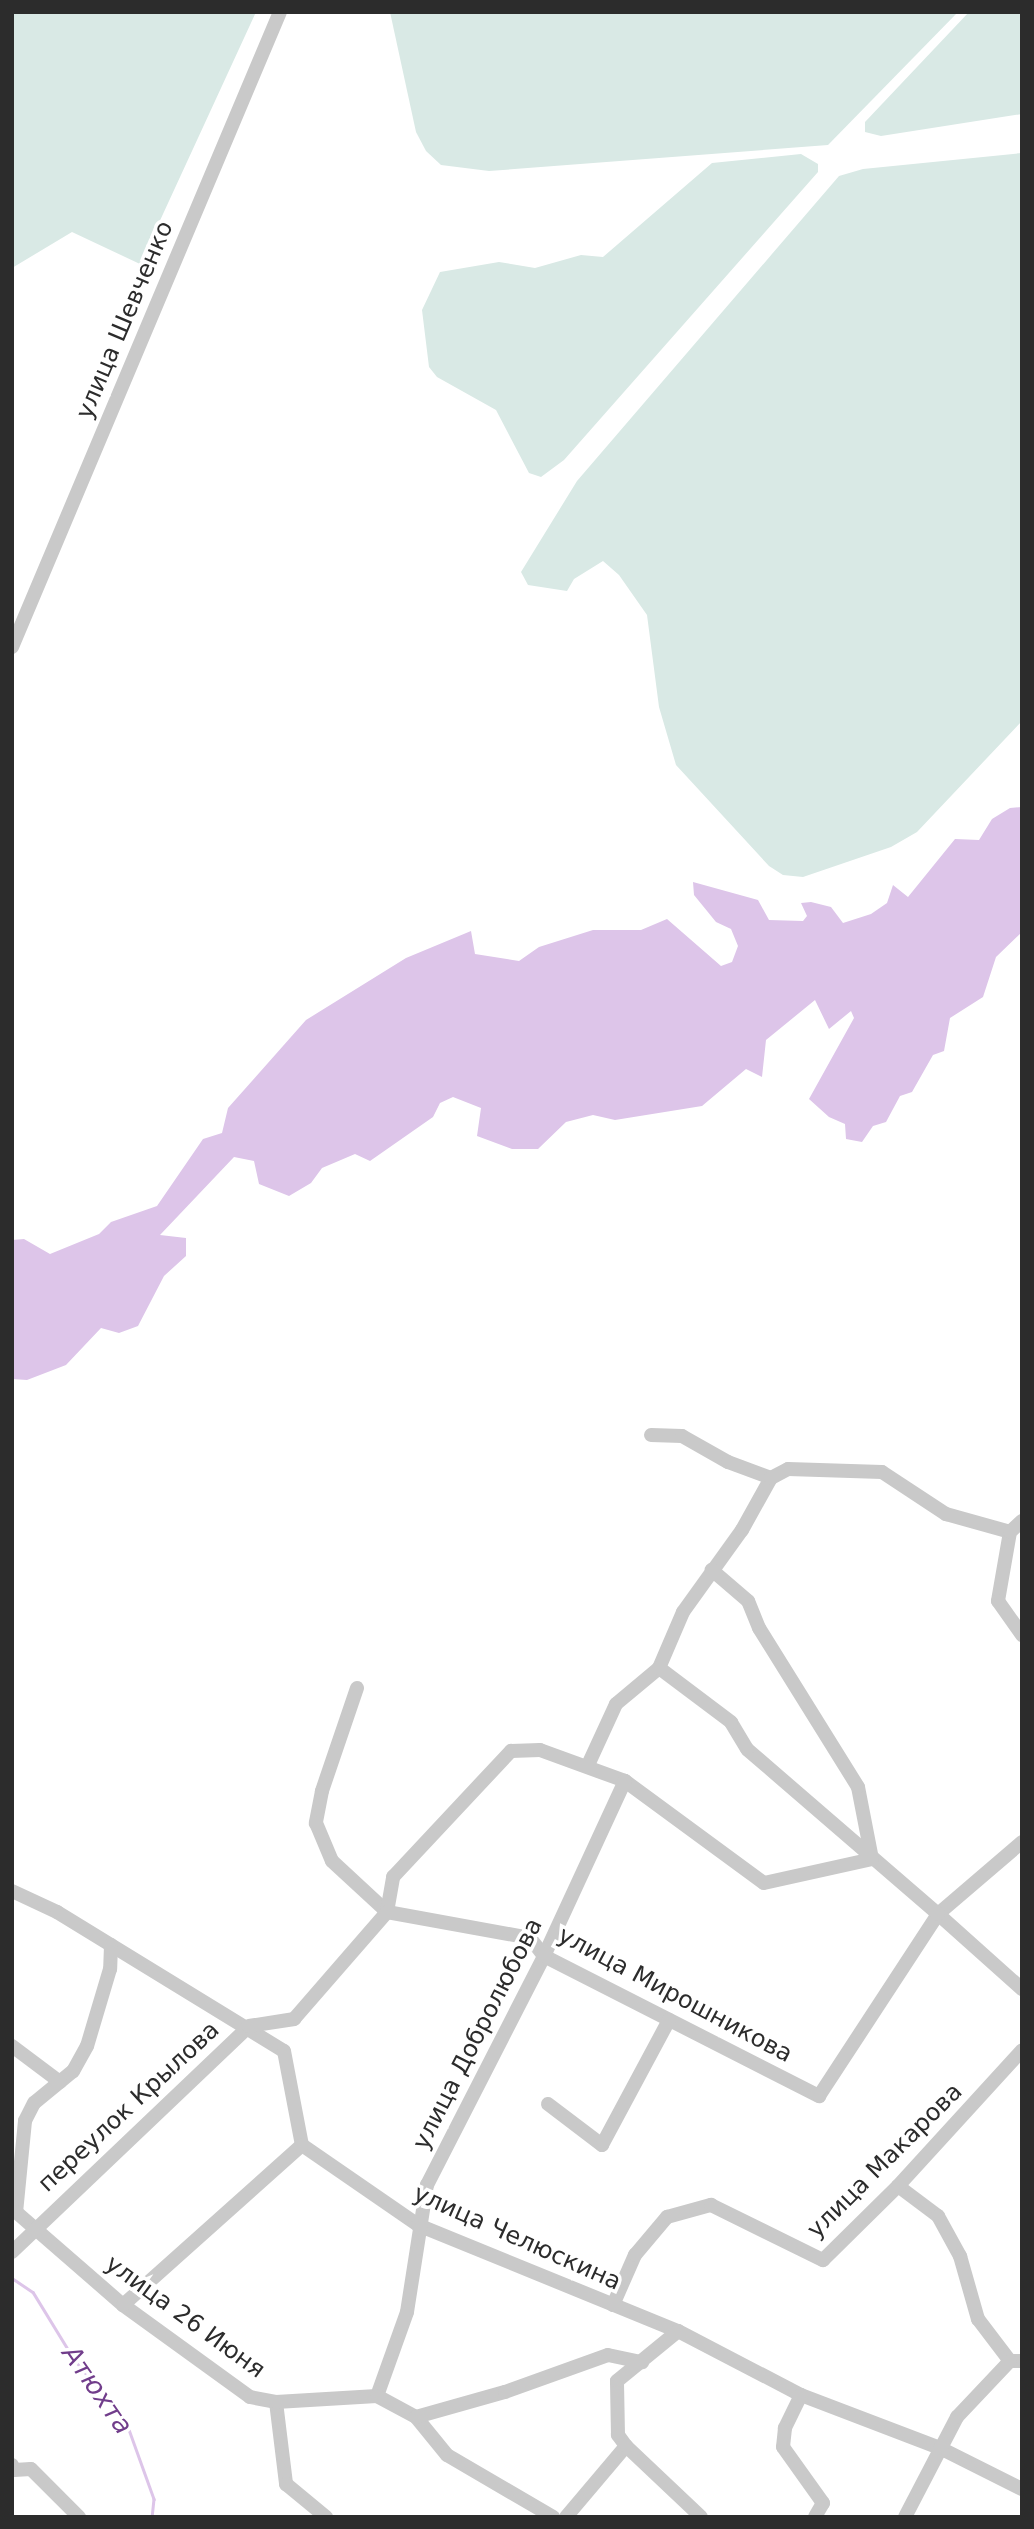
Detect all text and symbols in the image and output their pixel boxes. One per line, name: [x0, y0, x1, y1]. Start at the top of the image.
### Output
street label: улица Шевченко: [70, 217, 180, 423]
street label: улица Добролюбова: [407, 1913, 549, 2155]
street label: улица Мирошникова: [553, 1921, 797, 2069]
street label: переулок Крылова: [33, 2016, 225, 2198]
street label: улица Макарова: [802, 2078, 968, 2244]
street label: улица Челюскина: [409, 2179, 625, 2297]
street label: улица 26 Июня: [100, 2249, 270, 2385]
water label: Атюхта: [55, 2340, 139, 2440]

